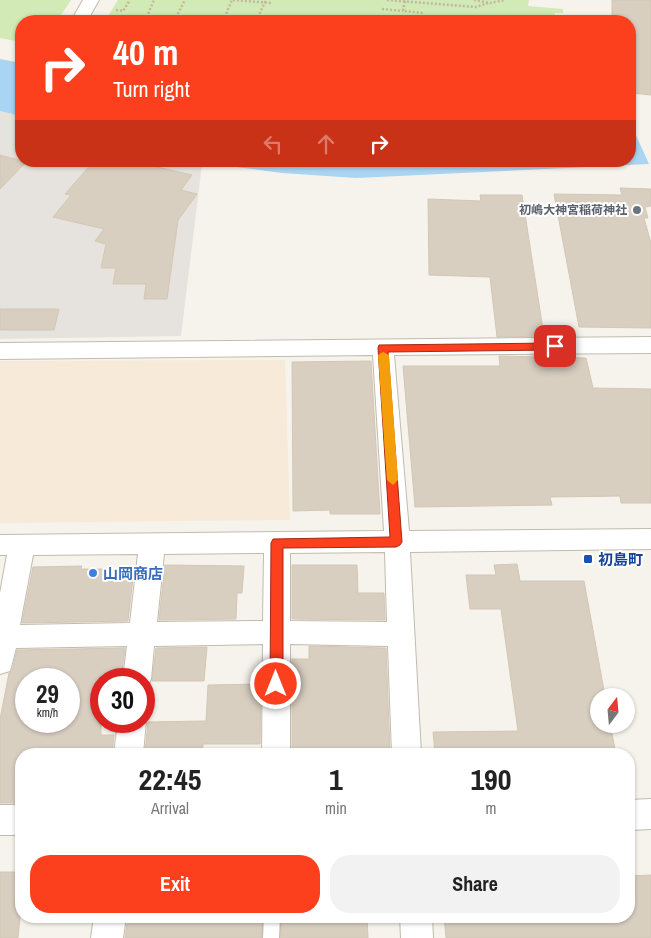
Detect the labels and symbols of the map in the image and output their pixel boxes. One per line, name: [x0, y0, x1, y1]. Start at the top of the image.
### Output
place label: 初嶋大神宮稲荷神社: [519, 202, 627, 218]
marker: 初嶋大神宮稲荷神社: [631, 204, 643, 216]
pin: [534, 325, 576, 367]
place label: 初島町: [598, 549, 643, 570]
marker: 初島町: [582, 553, 594, 565]
place label: 山岡商店: [103, 563, 163, 584]
marker: 山岡商店: [87, 567, 99, 579]
position arrow: [249, 657, 301, 709]
speed limit sign: 30: [90, 668, 155, 733]
north arrow: [590, 688, 635, 732]

